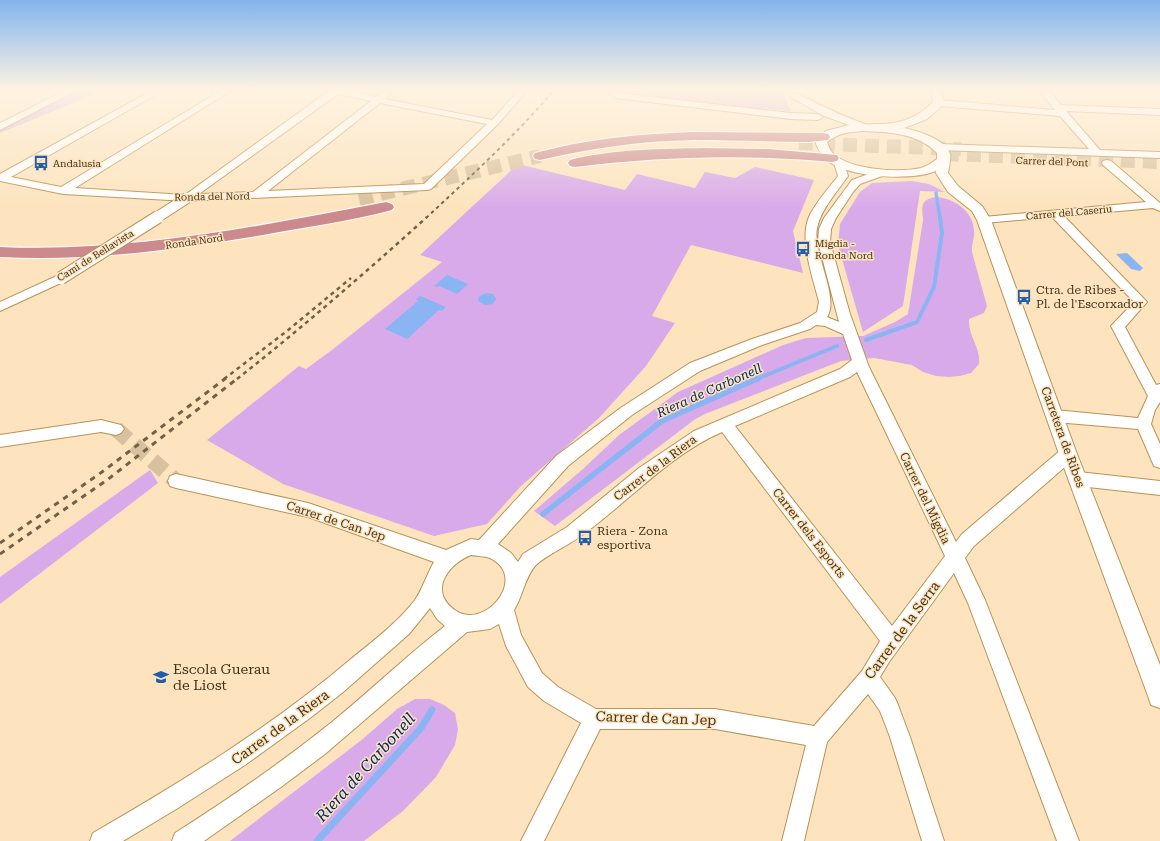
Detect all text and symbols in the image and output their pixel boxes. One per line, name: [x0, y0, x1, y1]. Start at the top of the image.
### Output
bus stop icon: Andalusia: [32, 154, 50, 172]
street label: Carrer del Pont: [1015, 155, 1089, 168]
place label: Andalusia: [53, 158, 102, 169]
street label: Ronda del Nord: [174, 190, 250, 203]
street label: Carrer del Caseriu: [1025, 203, 1113, 222]
street label: Camí de Bellavista: [55, 227, 136, 283]
street label: Ronda Nord: [164, 232, 224, 251]
place label: Migdia - Ronda Nord: [815, 238, 874, 261]
bus stop icon: Migdia - Ronda Nord: [794, 240, 812, 258]
place label: Ctra. de Ribes - Pl. de l'Escorxador: [1036, 283, 1143, 311]
bus stop icon: Ctra. de Ribes - Pl. de l'Escorxador: [1015, 288, 1033, 306]
water label: Riera de Carbonell: [653, 360, 764, 421]
street label: Carretera de Ribes: [1038, 385, 1088, 490]
street label: Carrer de la Riera: [611, 432, 700, 504]
street label: Carrer del Migdia: [897, 450, 953, 547]
street label: Carrer dels Esports: [770, 485, 849, 581]
street label: Carrer de Can Jep: [285, 498, 388, 544]
place label: Riera - Zona esportiva: [597, 524, 668, 552]
bus stop icon: Riera - Zona esportiva: [576, 529, 594, 547]
street label: Carrer de la Serra: [861, 578, 943, 682]
place label: Escola Guerau de Liost: [173, 661, 270, 693]
school or university icon: Escola Guerau de Liost: [152, 668, 170, 686]
street label: Carrer de la Riera: [228, 686, 332, 768]
street label: Carrer de Can Jep: [595, 708, 717, 728]
water label: Riera de Carbonell: [311, 709, 419, 826]

